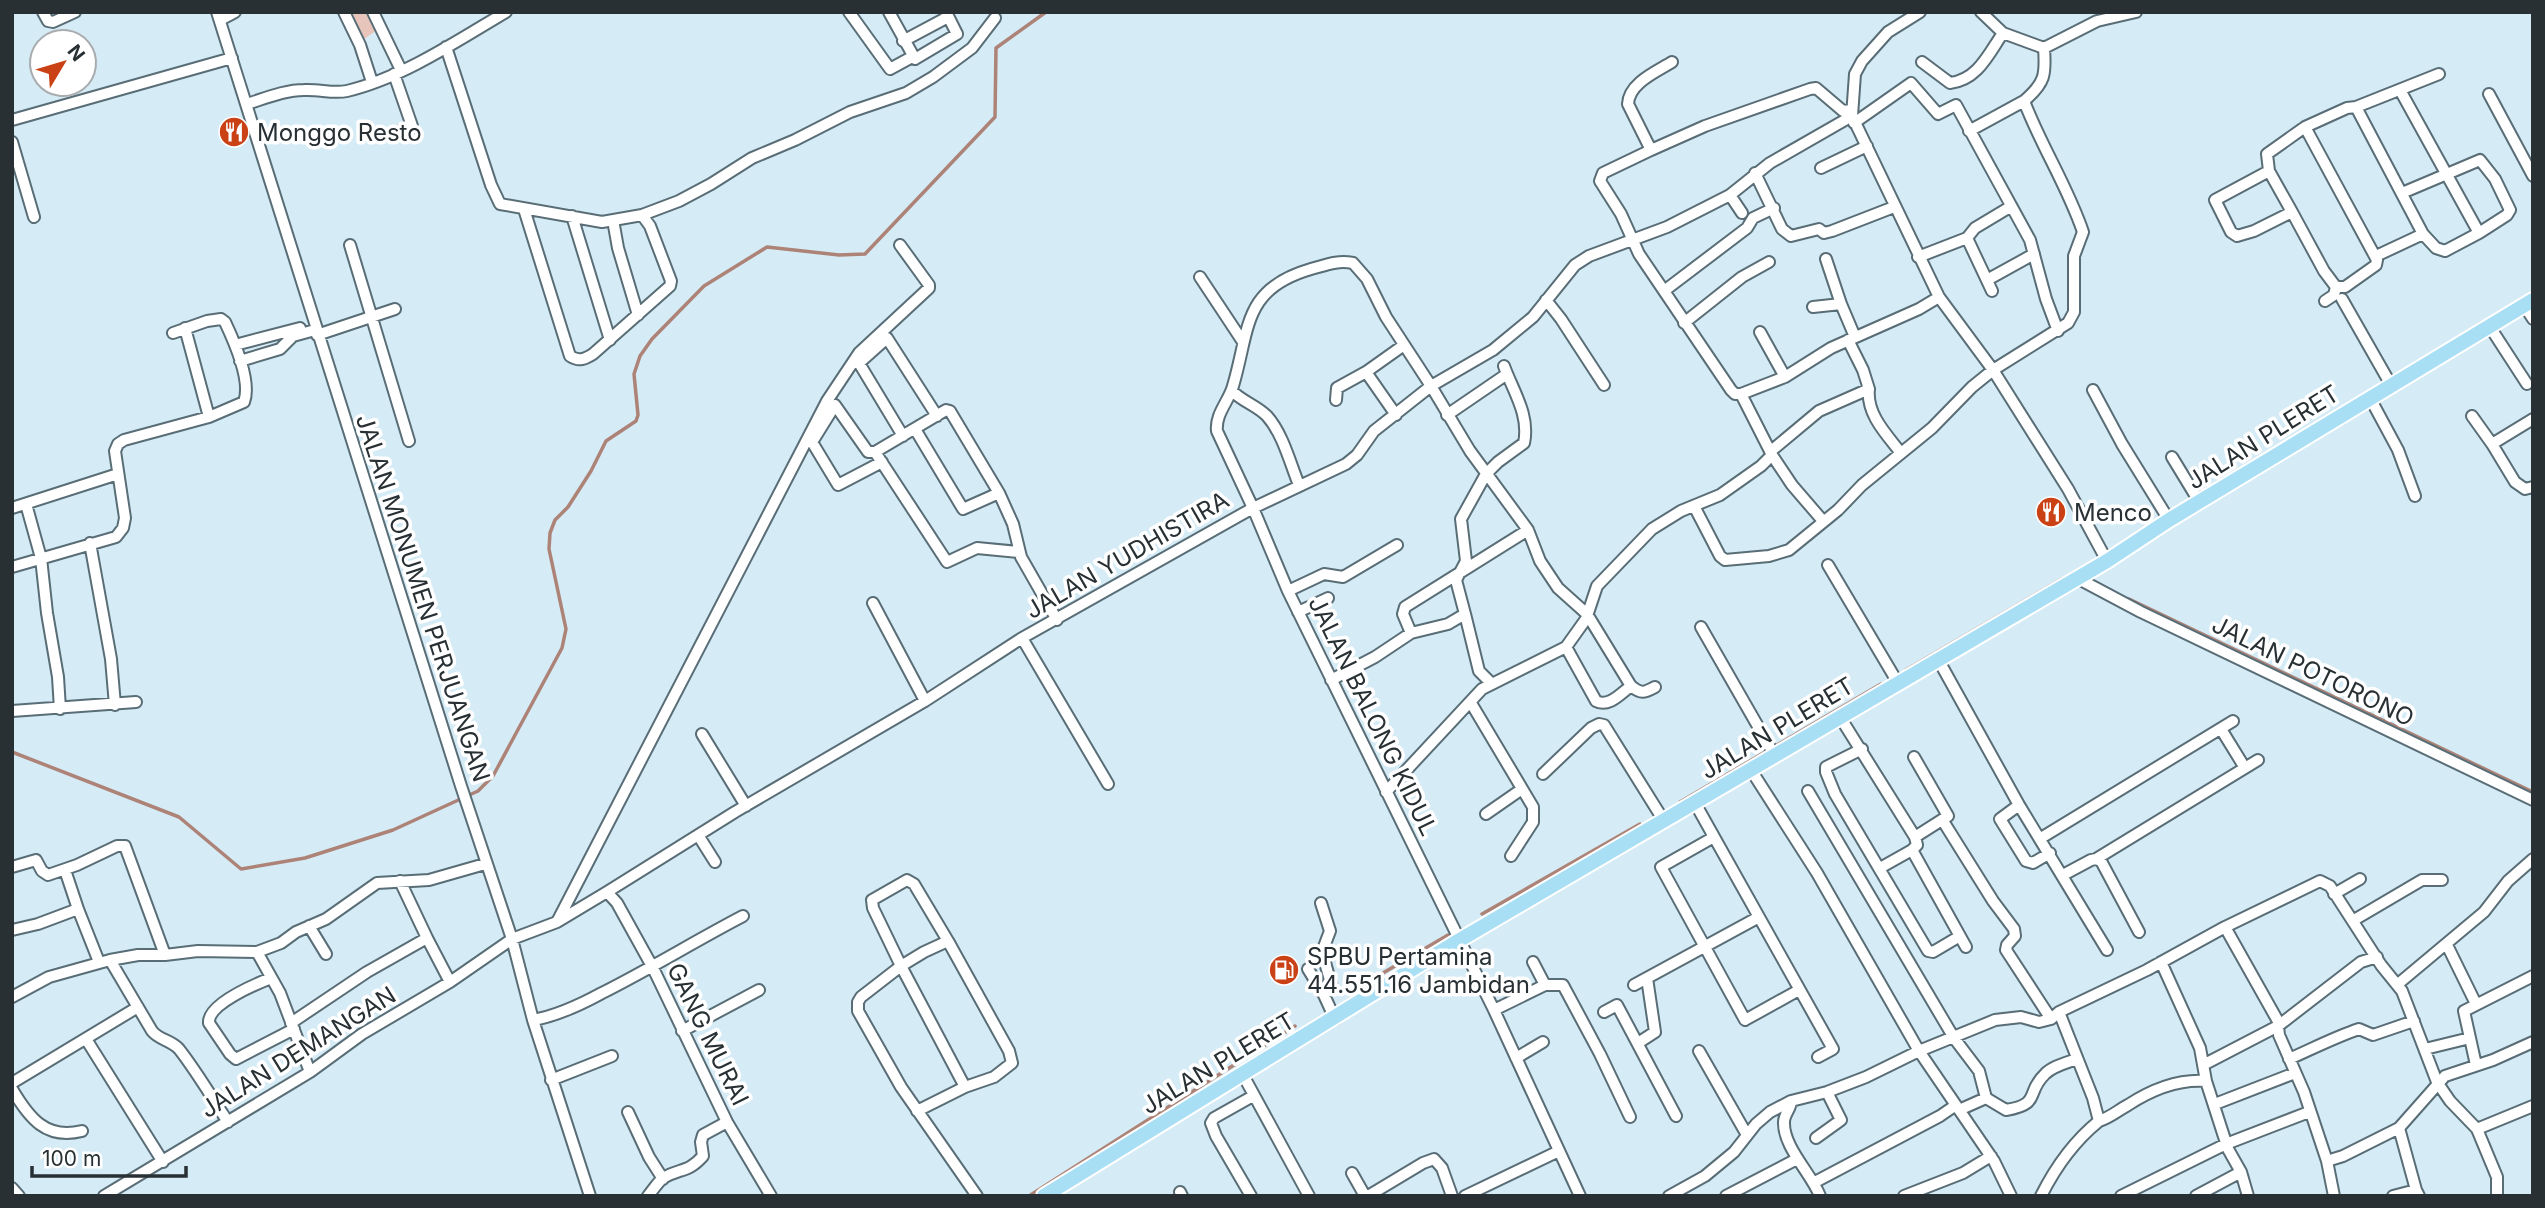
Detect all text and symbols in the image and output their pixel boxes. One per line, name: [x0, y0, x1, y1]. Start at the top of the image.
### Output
north arrow: [28, 28, 98, 98]
text: N: [62, 40, 90, 66]
restaurant icon: Monggo Resto: [217, 115, 251, 149]
place label: Monggo Resto: [257, 118, 422, 147]
street label: JALAN PLERET: [2182, 379, 2344, 495]
street label: JALAN MONUMEN PERJUANGAN: [350, 411, 496, 785]
street label: JALAN YUDHISTIRA: [1020, 485, 1234, 625]
restaurant icon: Menco: [2034, 495, 2068, 529]
place label: Menco: [2074, 498, 2152, 527]
street label: JALAN BALONG KIDUL: [1302, 592, 1444, 840]
street label: JALAN POTORONO: [2207, 610, 2419, 732]
street label: JALAN PLERET: [1695, 671, 1859, 785]
place label: SPBU Pertamina 44.551.16 Jambidan: [1307, 942, 1530, 999]
fuel station icon: SPBU Pertamina 44.551.16 Jambidan: [1267, 953, 1301, 987]
street label: GANG MURAI: [661, 958, 755, 1110]
street label: JALAN DEMANGAN: [195, 980, 401, 1124]
street label: JALAN PLERET: [1136, 1006, 1300, 1120]
scale bar: [32, 1134, 186, 1178]
text: 100 m: [42, 1146, 101, 1171]

